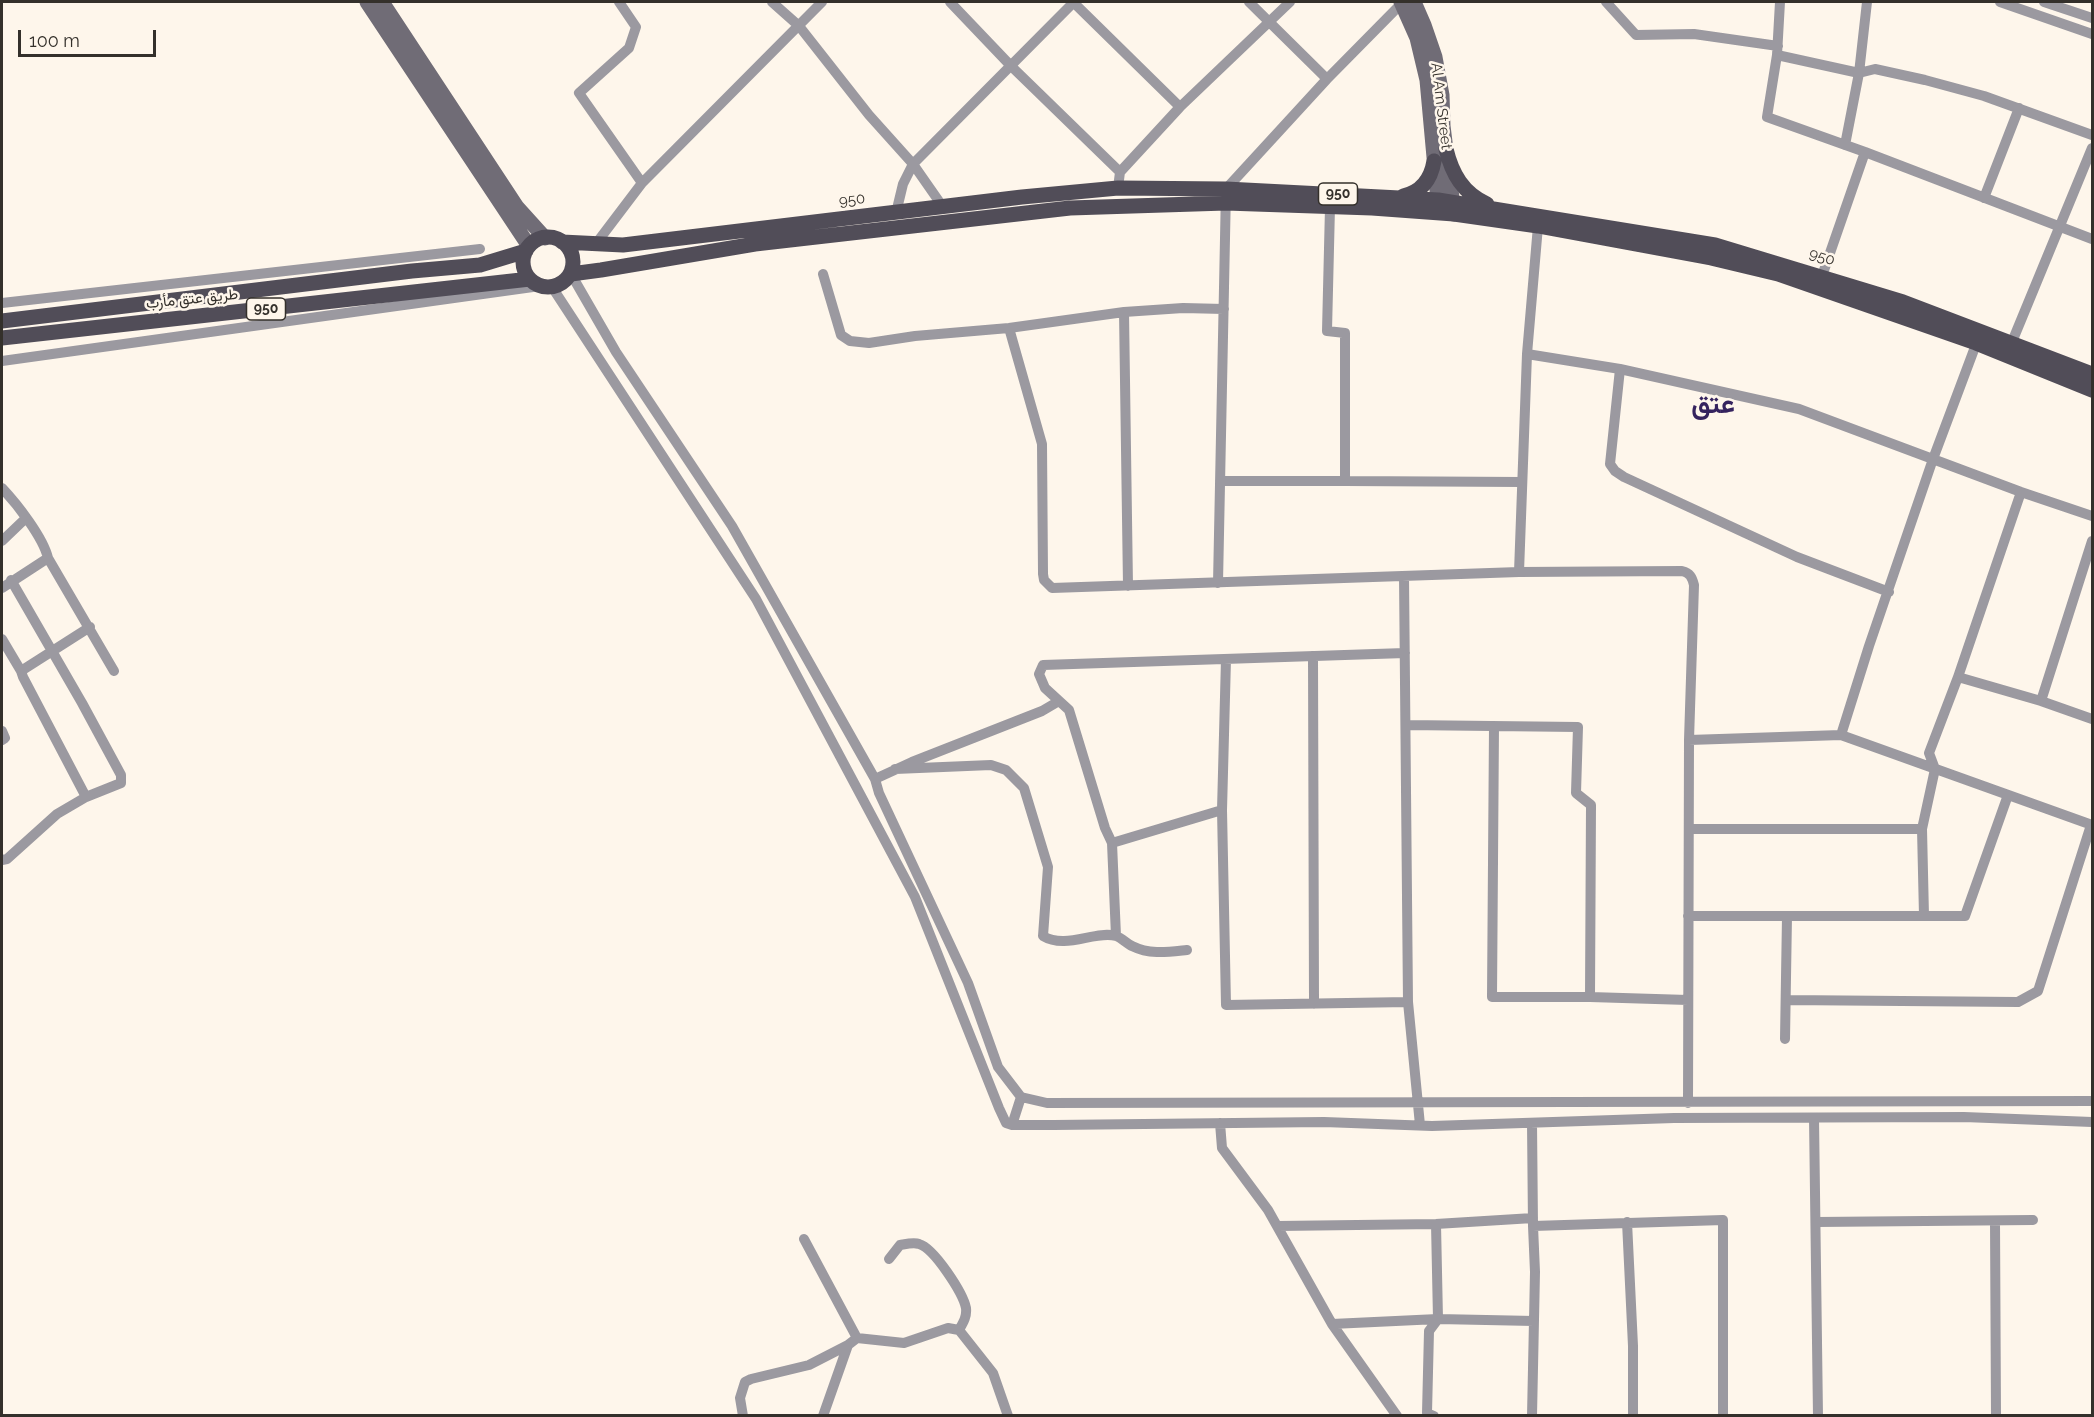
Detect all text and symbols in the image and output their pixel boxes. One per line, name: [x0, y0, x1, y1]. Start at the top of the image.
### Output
scale bar: [21, 18, 159, 56]
text: 100 m: [29, 30, 80, 51]
street label: Al Am Street: [1427, 62, 1455, 150]
road number: 950: [1318, 183, 1358, 205]
street label: 950: [838, 189, 866, 211]
street label: 950: [1807, 244, 1837, 270]
street label: طريق عتق مأرب: [145, 285, 239, 313]
road number: 950: [246, 298, 286, 320]
district label: عتق: [1691, 389, 1735, 421]

